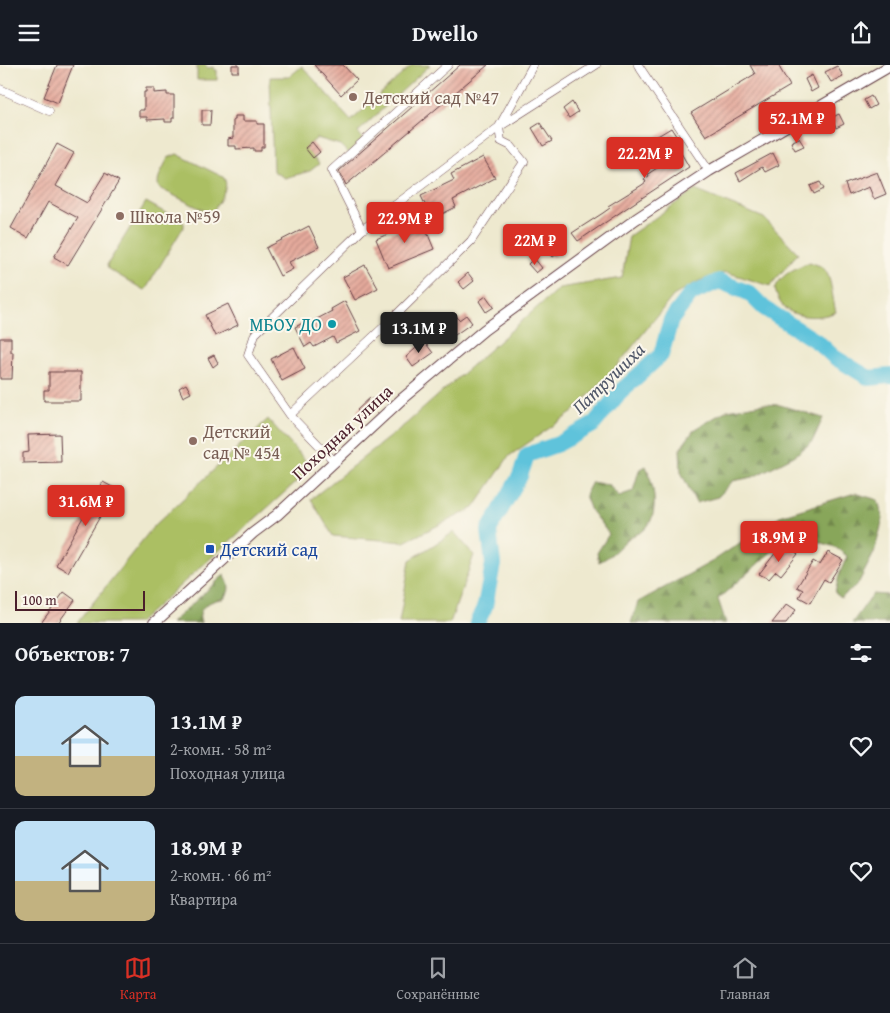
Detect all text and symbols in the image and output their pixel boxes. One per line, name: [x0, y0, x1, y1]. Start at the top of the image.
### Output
text: Dwello: [412, 17, 478, 49]
icon: menu: [15, 19, 43, 47]
icon: share: [847, 19, 875, 47]
place label: Детский сад №47: [362, 84, 499, 111]
marker: Детский сад №47: [347, 91, 359, 103]
pin: 52.1M ₽: [751, 101, 843, 144]
text: 52.1M ₽: [770, 106, 824, 130]
pin: 22.2M ₽: [599, 137, 691, 179]
text: 22.2M ₽: [618, 141, 672, 165]
pin: 22.9M ₽: [359, 201, 451, 244]
place label: Школа №59: [130, 203, 220, 230]
text: 22.9M ₽: [378, 206, 432, 230]
marker: Школа №59: [114, 210, 126, 222]
pin: 22M ₽: [500, 223, 570, 266]
text: 22M ₽: [514, 228, 556, 252]
place label: МБОУ ДО: [249, 311, 322, 338]
pin: 13.1M ₽: [373, 311, 465, 354]
text: 13.1M ₽: [392, 316, 446, 340]
marker: МБОУ ДО: [326, 318, 338, 330]
water label: Патрушиха: [565, 336, 651, 420]
street label: Походная улица: [285, 378, 399, 486]
place label: Детский сад № 454: [202, 418, 280, 466]
marker: Детский сад № 454: [187, 435, 199, 447]
pin: 31.6M ₽: [40, 485, 132, 527]
text: 31.6M ₽: [59, 489, 113, 513]
pin: 18.9M ₽: [733, 521, 825, 563]
text: 18.9M ₽: [752, 525, 806, 549]
place label: Детский сад: [219, 536, 318, 563]
marker: Детский сад: [204, 543, 216, 555]
scale bar: [15, 588, 145, 611]
text: 100 m: [22, 590, 57, 610]
text: Объектов: 7: [15, 638, 130, 669]
icon: filters: [847, 639, 875, 667]
text: 13.1M ₽: [170, 706, 242, 737]
icon: home: [55, 716, 115, 776]
icon: heart: [847, 732, 875, 760]
text: 2-комн. · 58 m²: [170, 737, 271, 761]
text: Походная улица: [170, 761, 285, 785]
text: 18.9M ₽: [170, 832, 242, 863]
icon: home: [55, 841, 115, 901]
icon: heart: [847, 857, 875, 885]
text: 2-комн. · 66 m²: [170, 863, 271, 887]
text: Квартира: [170, 887, 237, 911]
tab: Карта: [120, 954, 156, 1004]
tab: Сохранённые: [396, 954, 480, 1004]
tab: Главная: [720, 954, 770, 1004]

